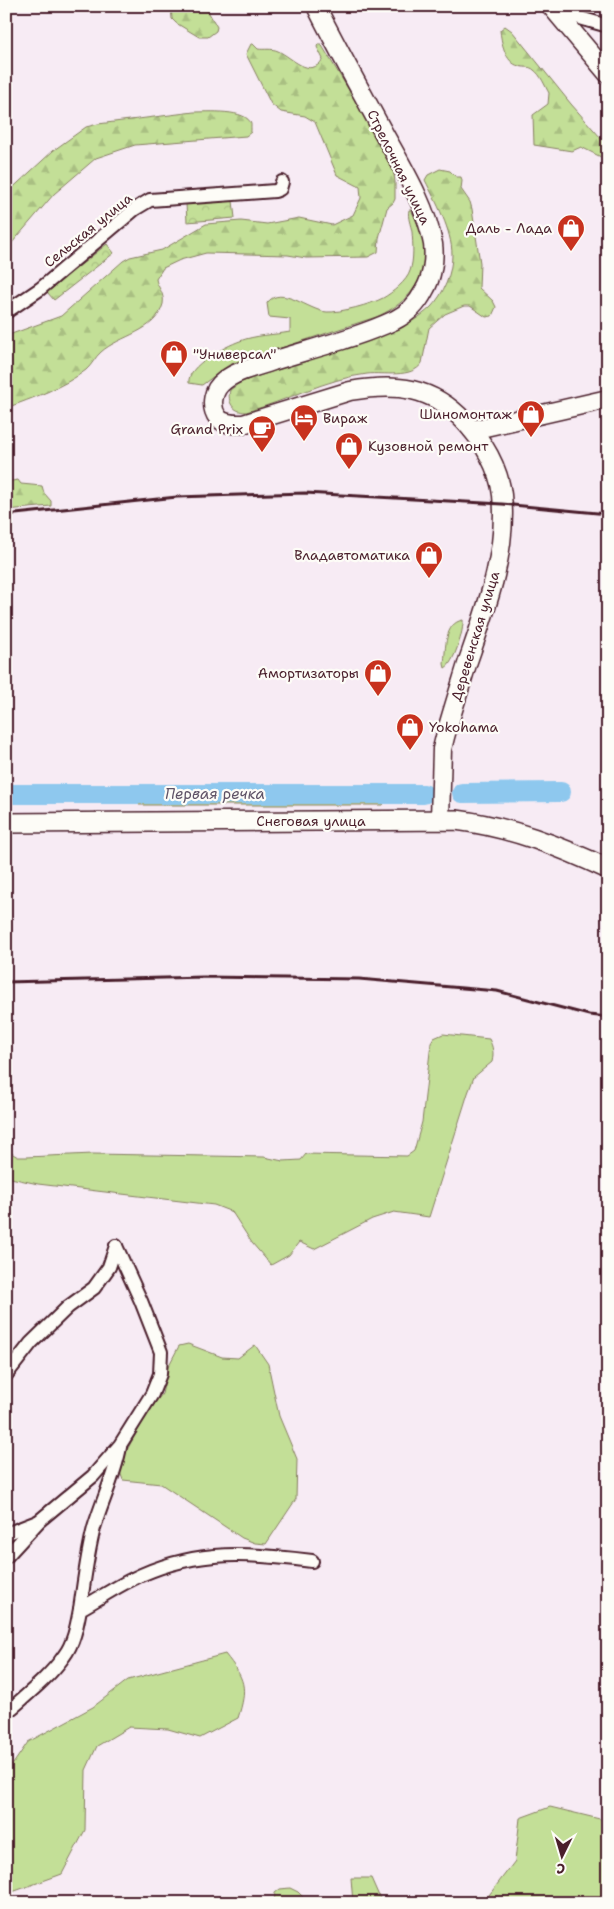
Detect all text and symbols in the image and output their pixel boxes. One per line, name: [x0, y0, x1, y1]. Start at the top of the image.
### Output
street label: Стрелочная улица: [363, 107, 435, 228]
street label: Сельская улица: [40, 189, 136, 271]
shop icon: Даль - Лада: [556, 213, 586, 252]
place label: Даль - Лада: [466, 219, 552, 237]
shop icon: "Универсал": [159, 339, 189, 378]
place label: "Универсал": [193, 345, 277, 363]
shop icon: Шиномонтаж: [516, 399, 546, 438]
hotel icon: Вираж: [289, 403, 319, 442]
place label: Шиномонтаж: [420, 405, 513, 423]
place label: Вираж: [323, 409, 368, 427]
cafe icon: Grand Prix: [247, 414, 277, 453]
place label: Grand Prix: [171, 420, 243, 438]
shop icon: Кузовной ремонт: [334, 431, 364, 470]
place label: Кузовной ремонт: [368, 437, 489, 455]
shop icon: Владавтоматика: [414, 540, 444, 579]
place label: Владавтоматика: [294, 546, 410, 564]
street label: Деревенская улица: [447, 569, 503, 703]
shop icon: Амортизаторы: [363, 658, 393, 697]
place label: Амортизаторы: [258, 664, 359, 682]
shop icon: Yokohama: [395, 712, 425, 751]
place label: Yokohama: [429, 718, 498, 736]
water label: Первая речка: [165, 784, 265, 804]
street label: Снеговая улица: [256, 812, 366, 830]
north arrow: [536, 1832, 586, 1882]
text: С: [556, 1860, 566, 1878]

